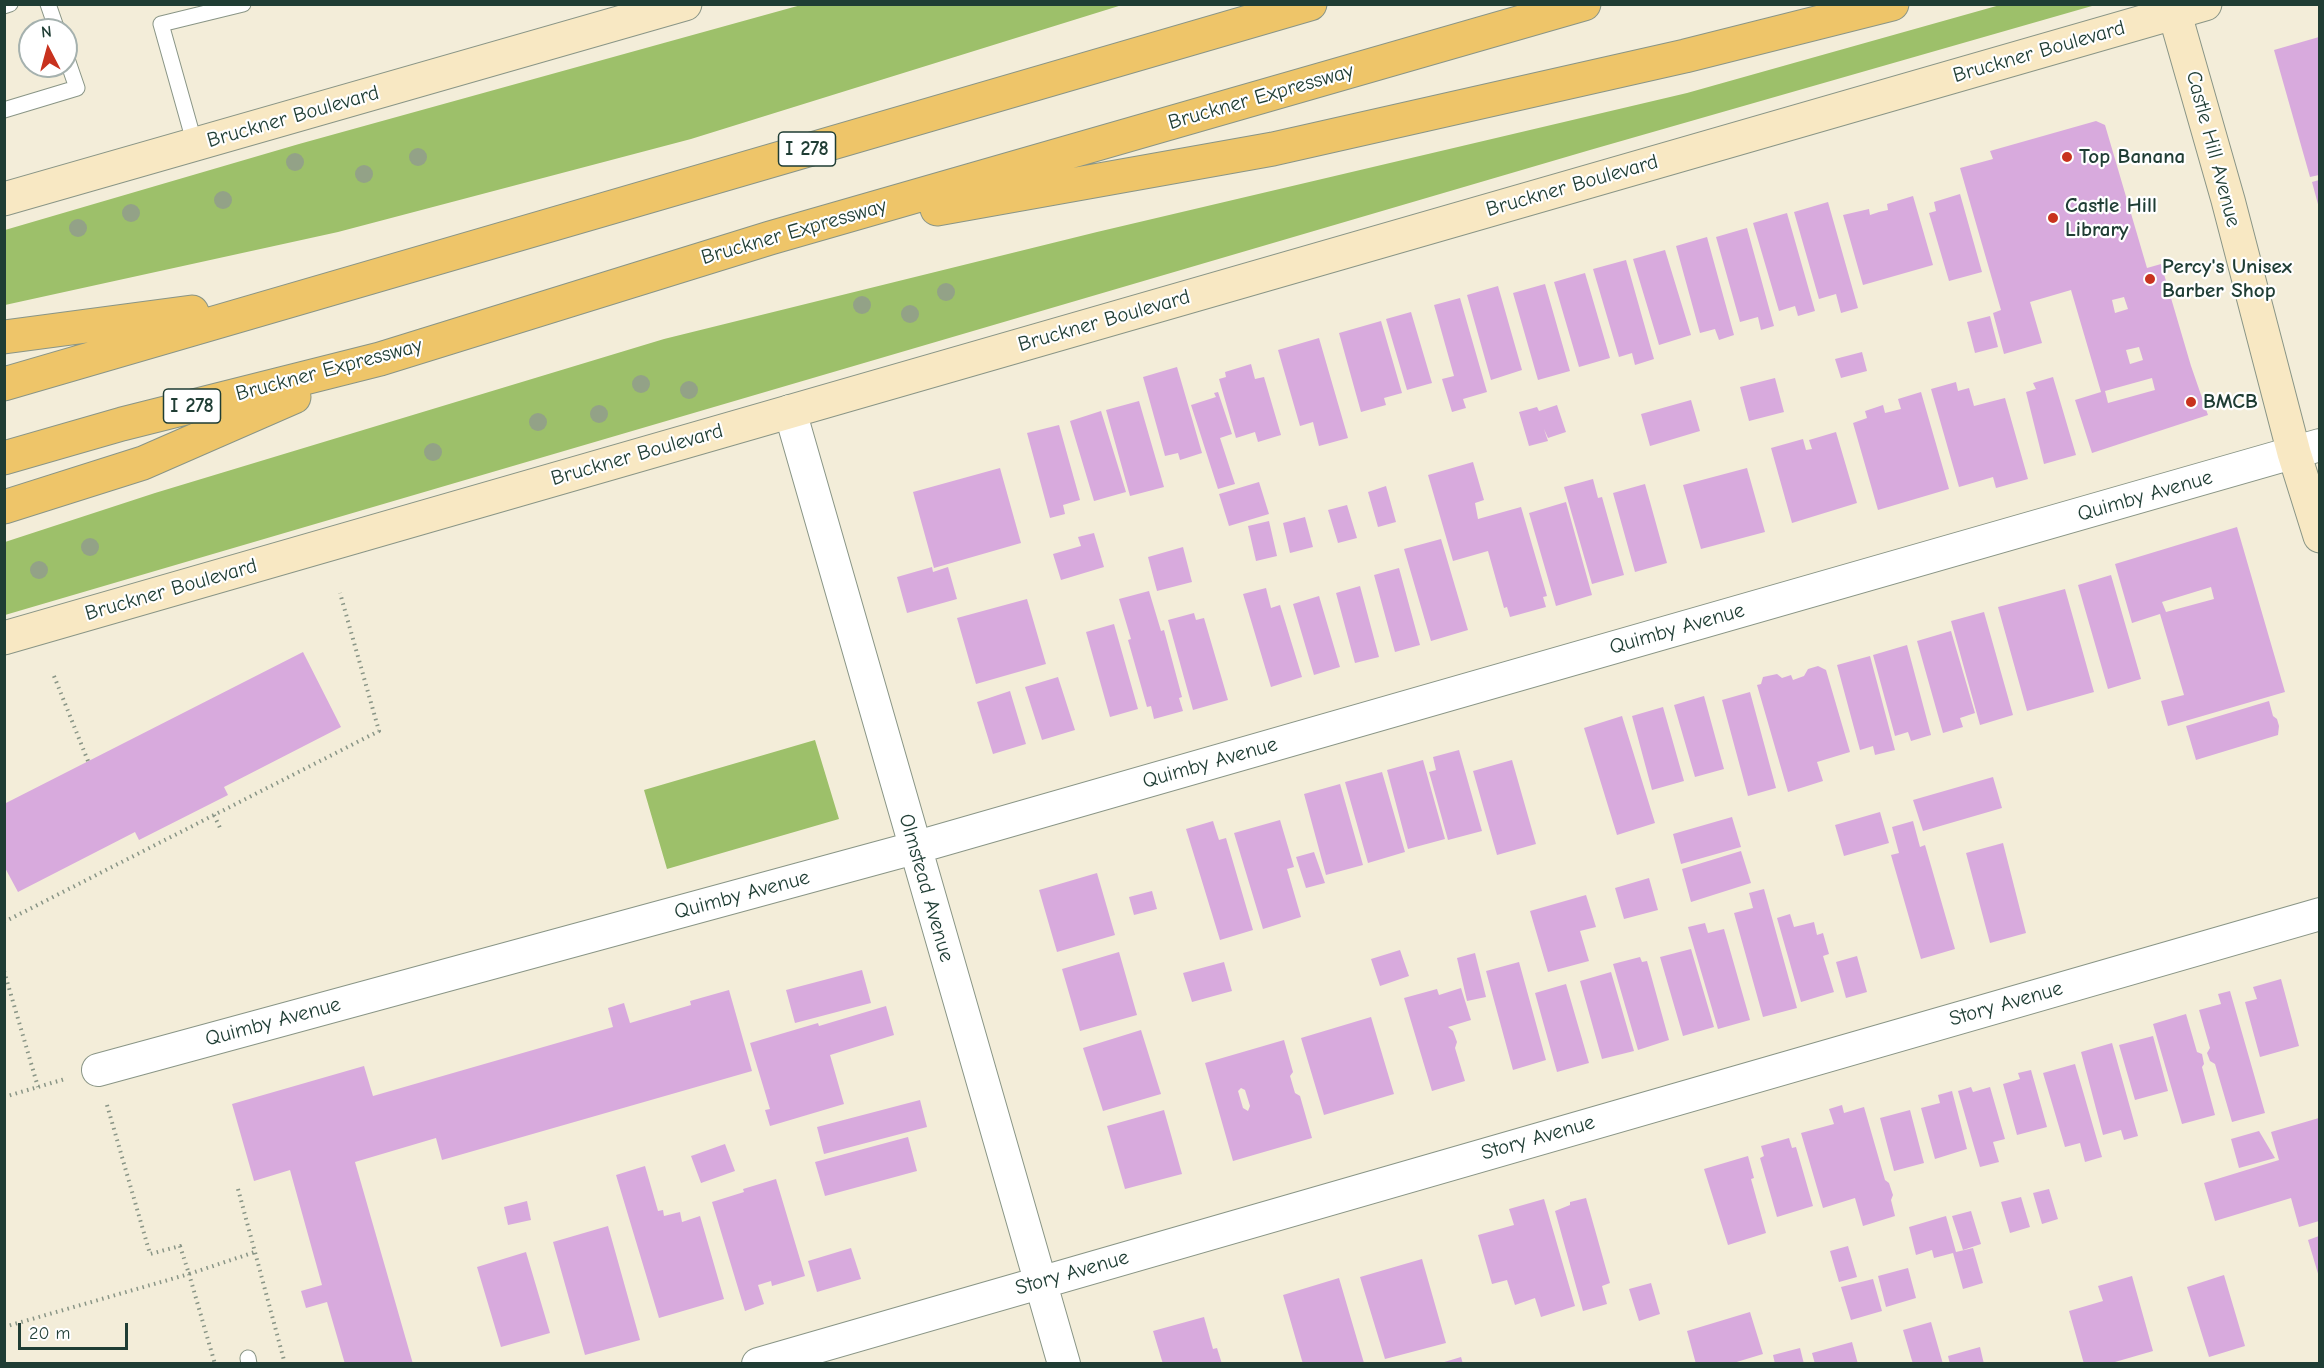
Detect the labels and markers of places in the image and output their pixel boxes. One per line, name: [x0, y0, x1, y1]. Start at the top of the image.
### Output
place label: Top Banana: [2079, 144, 2185, 170]
marker: Top Banana: [2060, 150, 2074, 164]
place label: Castle Hill Library: [2065, 193, 2157, 243]
marker: Castle Hill Library: [2046, 211, 2060, 225]
place label: Percy's Unisex Barber Shop: [2162, 254, 2292, 304]
marker: Percy's Unisex Barber Shop: [2143, 272, 2157, 286]
place label: BMCB: [2203, 389, 2258, 415]
marker: BMCB: [2184, 395, 2198, 409]

